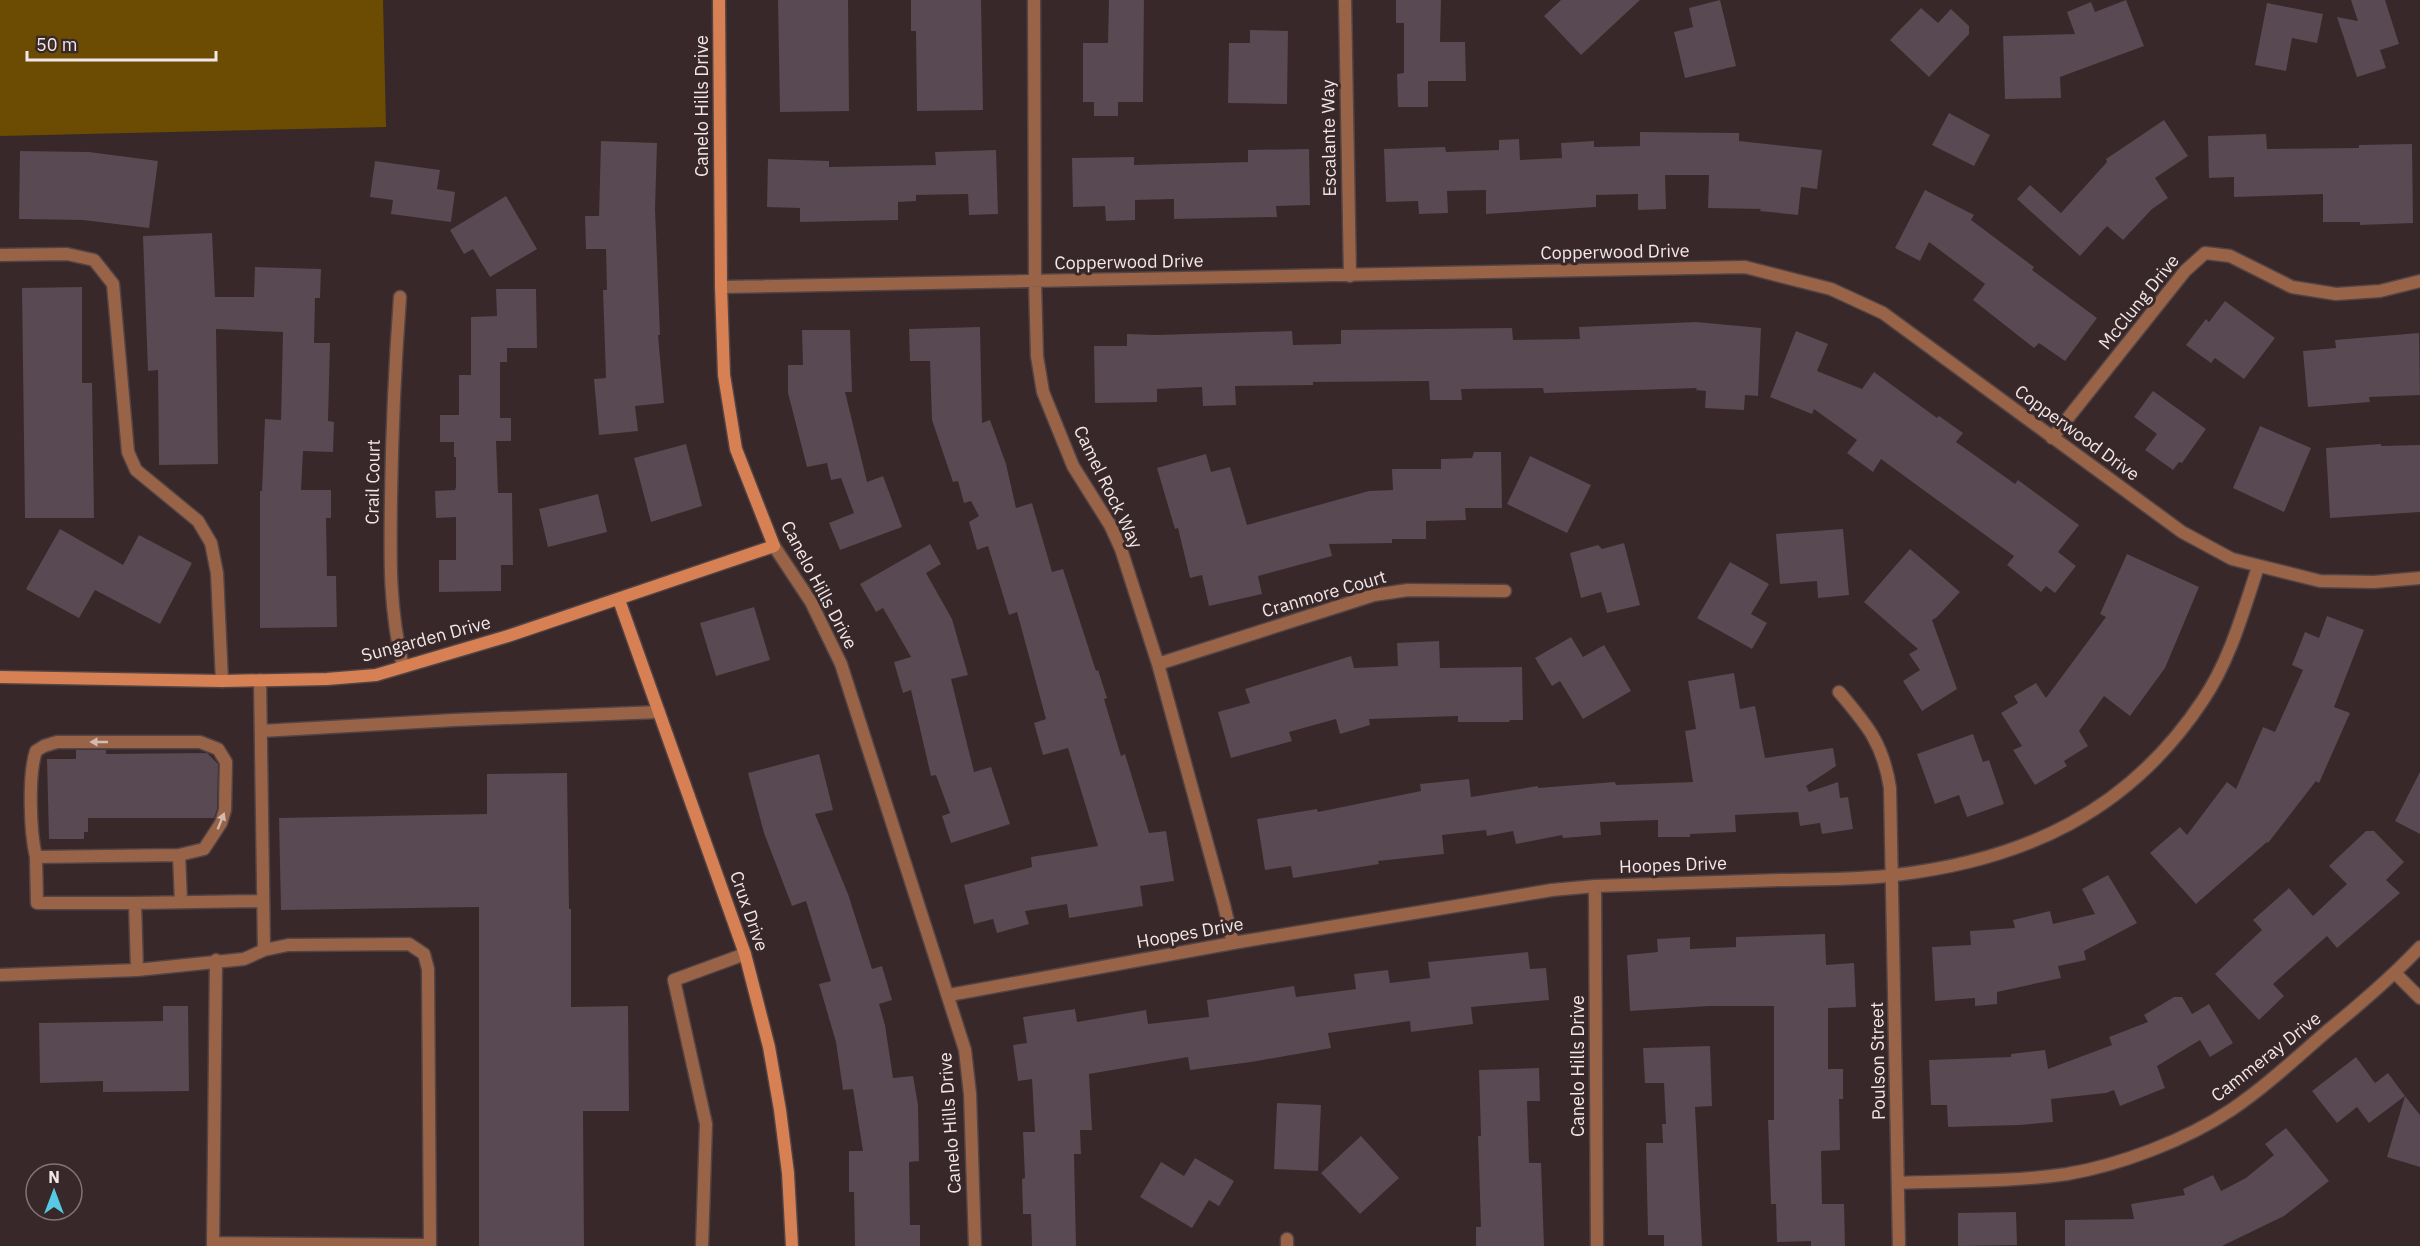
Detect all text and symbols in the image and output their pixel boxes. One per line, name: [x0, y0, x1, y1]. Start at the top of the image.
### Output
scale bar: [27, 24, 216, 62]
text: 50 m: [36, 33, 78, 56]
street label: Canelo Hills Drive: [690, 35, 713, 177]
street label: Escalante Way: [1316, 79, 1341, 197]
street label: Copperwood Drive: [1540, 239, 1690, 264]
street label: Copperwood Drive: [1054, 249, 1204, 274]
street label: McClung Drive: [2093, 249, 2184, 354]
street label: Copperwood Drive: [2010, 379, 2144, 486]
street label: Camel Rock Way: [1069, 422, 1148, 552]
street label: Crail Court: [360, 439, 385, 525]
street label: Canelo Hills Drive: [776, 517, 863, 653]
street label: Cranmore Court: [1259, 565, 1389, 622]
street label: Sungarden Drive: [359, 610, 493, 667]
one-way arrow: [89, 737, 108, 747]
one-way arrow: [216, 811, 226, 829]
street label: Hoopes Drive: [1619, 851, 1727, 878]
street label: Crux Drive: [725, 868, 774, 954]
street label: Hoopes Drive: [1135, 912, 1245, 953]
street label: Canelo Hills Drive: [1566, 995, 1589, 1137]
street label: Poulson Street: [1865, 1002, 1890, 1120]
street label: Cammeray Drive: [2206, 1006, 2325, 1107]
street label: Canelo Hills Drive: [933, 1051, 966, 1195]
north arrow: [24, 1162, 84, 1222]
text: N: [48, 1167, 60, 1187]

